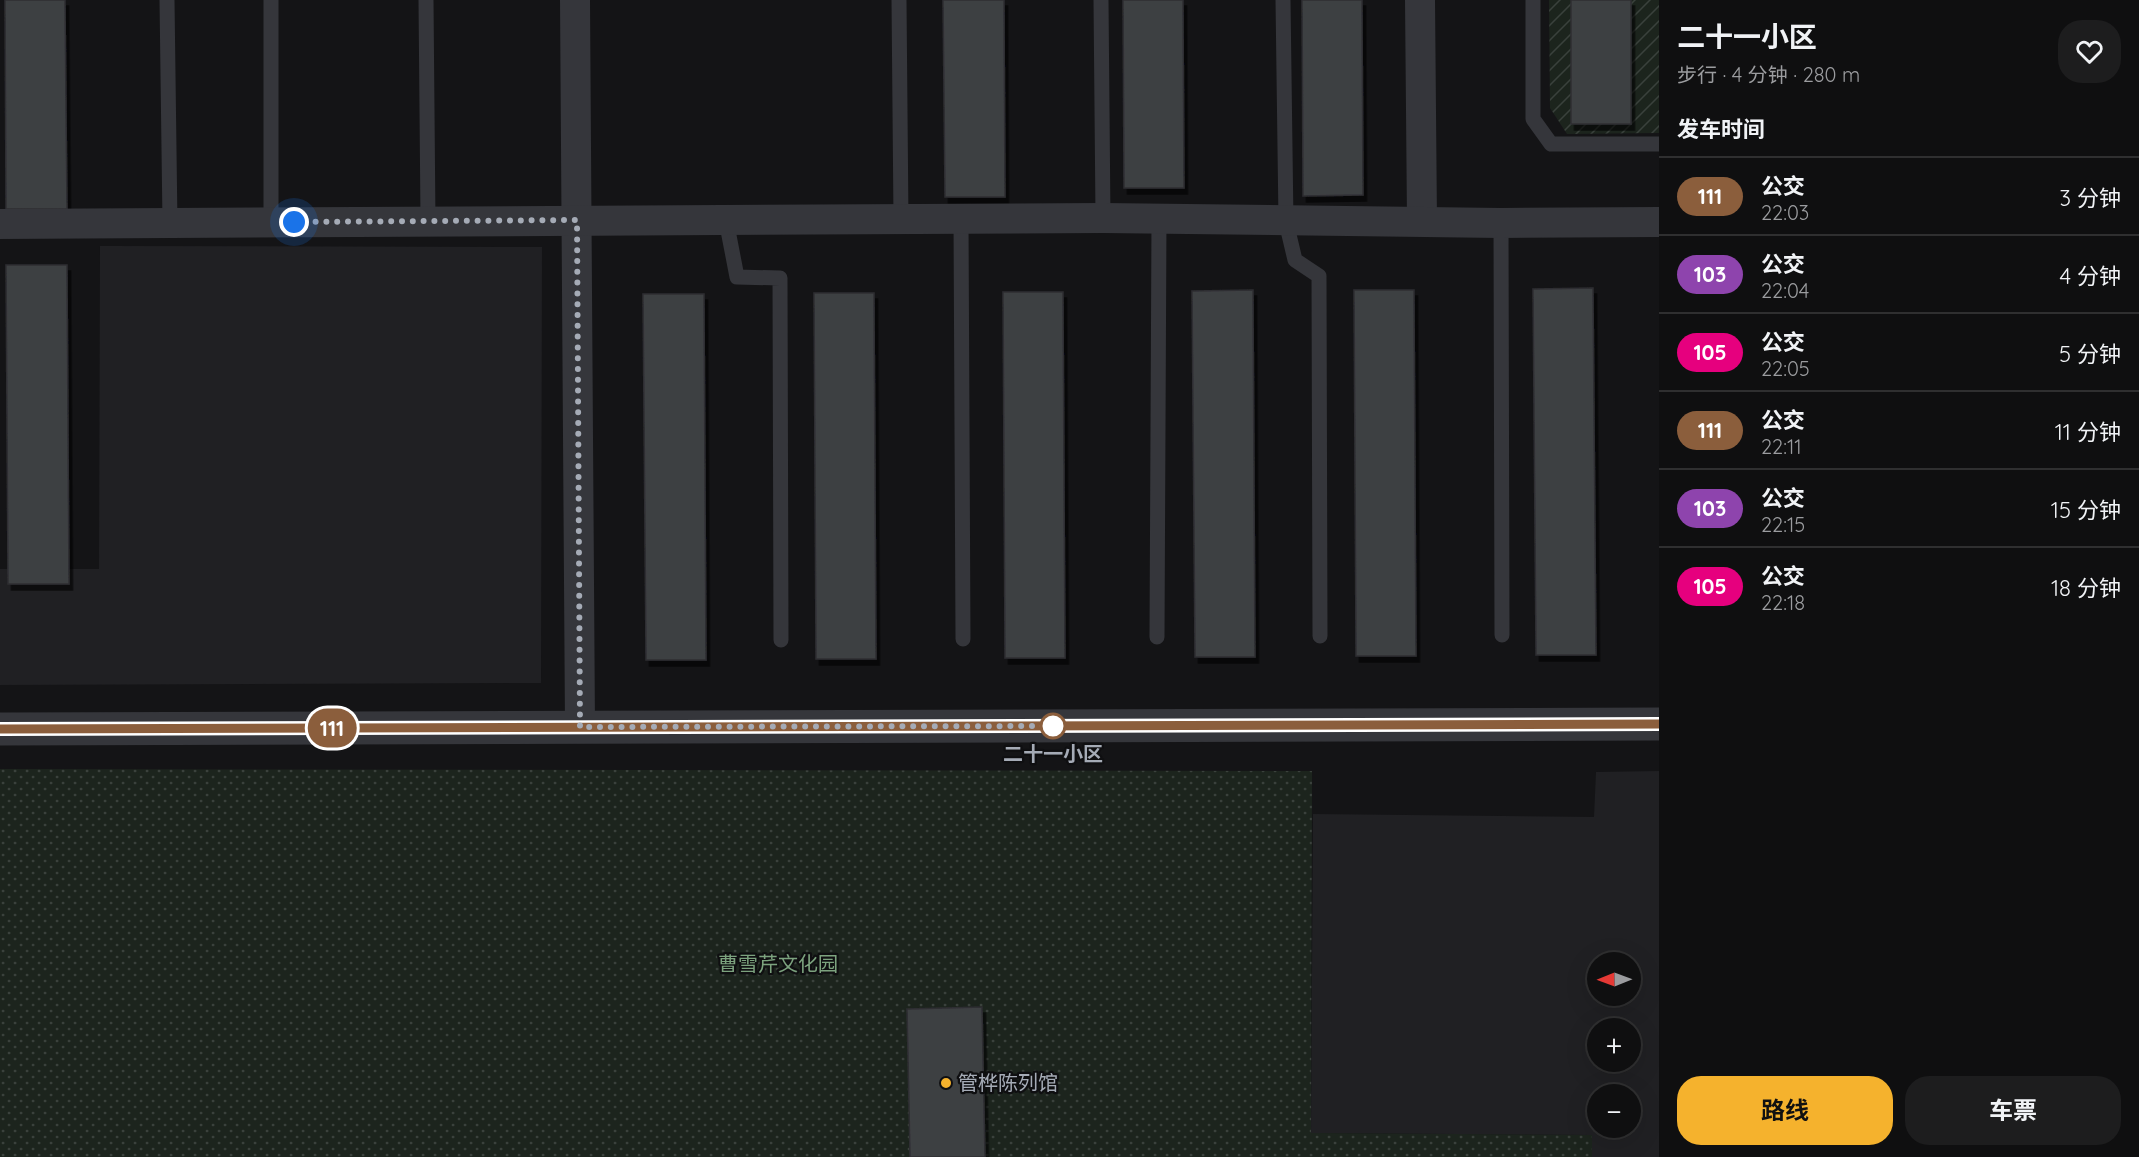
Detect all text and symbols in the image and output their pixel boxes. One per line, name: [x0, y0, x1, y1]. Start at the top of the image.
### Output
text: 二十一小区: [1677, 19, 1817, 54]
button: heart: [2058, 20, 2121, 83]
text: 步行 · 4 分钟 · 280 m: [1677, 62, 1860, 87]
text: 发车时间: [1677, 115, 1765, 143]
text: 公交: [1761, 172, 1805, 200]
text: 111: [1698, 183, 1722, 209]
text: 3 分钟: [2059, 184, 2121, 212]
text: 22:03: [1761, 200, 1809, 225]
your location: [279, 207, 309, 237]
text: 公交: [1761, 250, 1805, 278]
text: 103: [1694, 261, 1726, 287]
text: 4 分钟: [2059, 262, 2121, 290]
text: 22:04: [1761, 278, 1809, 303]
text: 公交: [1761, 328, 1805, 356]
text: 105: [1693, 339, 1727, 365]
text: 5 分钟: [2059, 340, 2121, 368]
text: 22:05: [1761, 356, 1810, 381]
text: 公交: [1761, 406, 1805, 434]
text: 111: [1698, 417, 1722, 443]
text: 11 分钟: [2055, 418, 2121, 446]
text: 22:11: [1761, 434, 1802, 459]
text: 公交: [1761, 484, 1805, 512]
text: 103: [1694, 495, 1726, 521]
text: 15 分钟: [2051, 496, 2121, 524]
text: 22:15: [1761, 512, 1805, 537]
text: 公交: [1761, 562, 1805, 590]
text: 105: [1693, 573, 1727, 599]
text: 18 分钟: [2051, 574, 2121, 602]
text: 22:18: [1761, 590, 1805, 615]
line badge: 111: [298, 708, 366, 748]
marker: 二十一小区: [1040, 713, 1066, 739]
text: 111: [320, 715, 344, 741]
place label: 二十一小区: [1003, 741, 1103, 766]
park label: 曹雪芹文化园: [718, 951, 838, 976]
north arrow: [1587, 952, 1641, 1006]
map controls: [1587, 952, 1641, 1138]
button: +: [1587, 1018, 1641, 1072]
place label: 管桦陈列馆: [958, 1070, 1058, 1095]
marker: 管桦陈列馆: [939, 1076, 953, 1090]
button: 路线: [1677, 1076, 1893, 1145]
button: 车票: [1905, 1076, 2121, 1145]
button: −: [1587, 1084, 1641, 1138]

